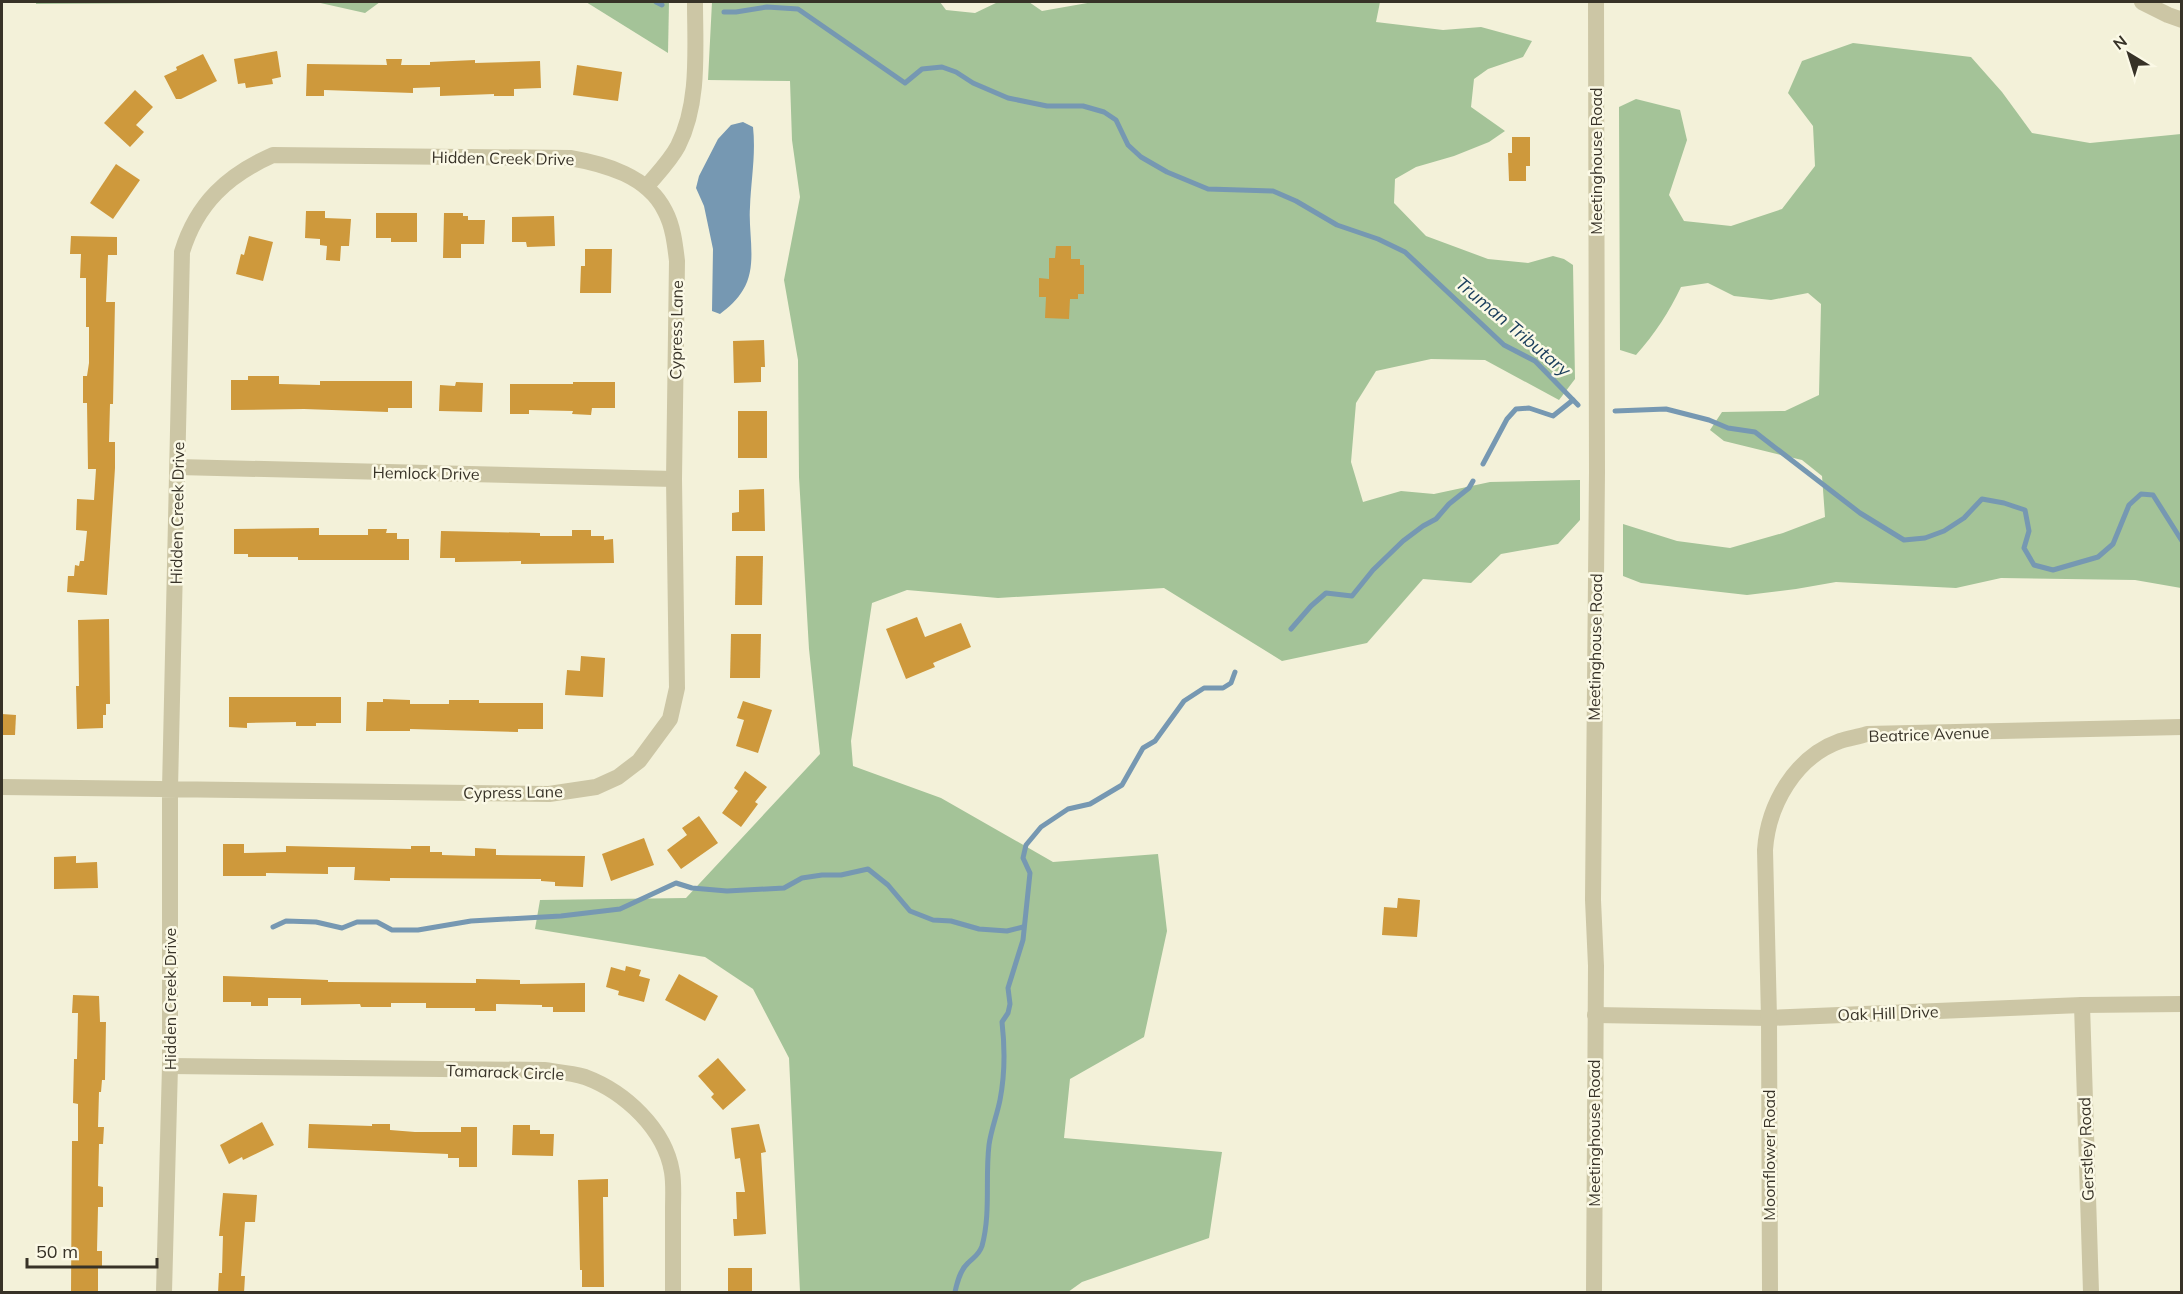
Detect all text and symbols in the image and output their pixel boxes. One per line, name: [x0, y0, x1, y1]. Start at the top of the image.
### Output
north arrow: [2099, 24, 2159, 84]
text: N: [2109, 31, 2131, 54]
street label: Meetinghouse Road: [1586, 87, 1606, 235]
street label: Hidden Creek Drive: [432, 147, 574, 169]
water label: Truman Tributary: [1451, 272, 1577, 382]
street label: Cypress Lane: [665, 280, 687, 380]
street label: Hidden Creek Drive: [166, 442, 188, 584]
street label: Hemlock Drive: [372, 462, 480, 484]
street label: Meetinghouse Road: [1584, 573, 1606, 721]
street label: Beatrice Avenue: [1868, 722, 1990, 746]
street label: Cypress Lane: [463, 781, 563, 803]
street label: Hidden Creek Drive: [160, 928, 180, 1070]
street label: Oak Hill Drive: [1837, 1001, 1939, 1025]
street label: Meetinghouse Road: [1584, 1059, 1604, 1207]
street label: Tamarack Circle: [446, 1060, 564, 1084]
street label: Moonflower Road: [1759, 1089, 1779, 1221]
street label: Gerstley Road: [2074, 1097, 2098, 1201]
scale bar: [27, 1231, 158, 1269]
text: 50 m: [36, 1240, 78, 1263]

